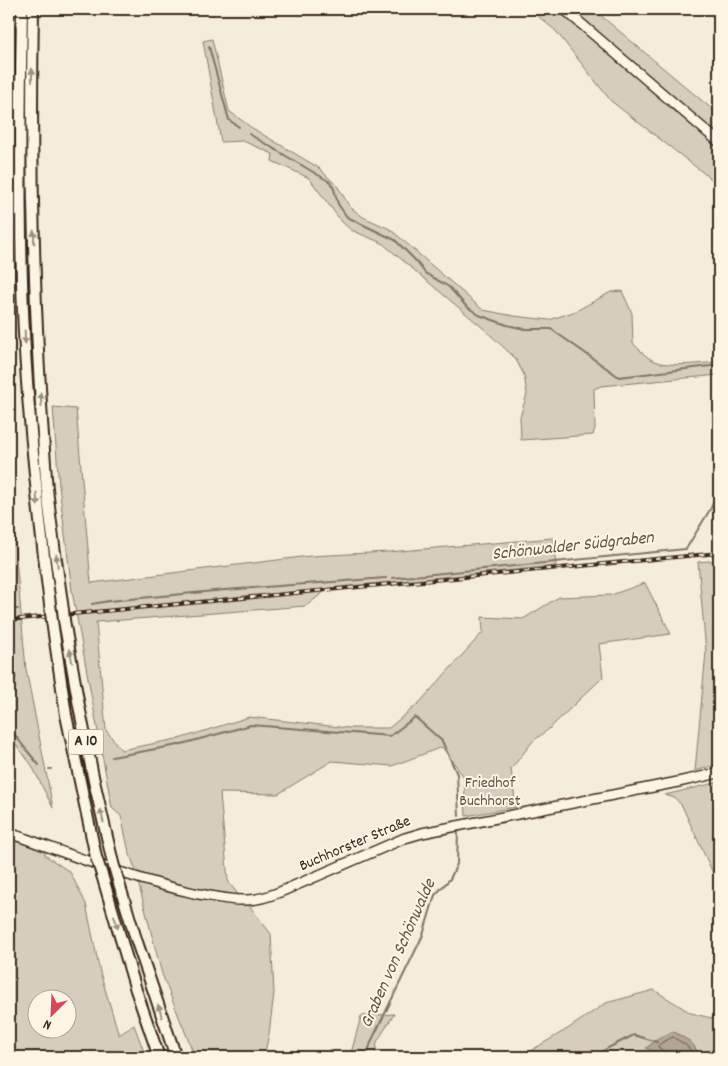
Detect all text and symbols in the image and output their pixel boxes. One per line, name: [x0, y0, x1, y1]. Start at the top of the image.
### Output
one-way arrow: [28, 67, 36, 83]
one-way arrow: [30, 229, 38, 245]
one-way arrow: [21, 330, 29, 346]
one-way arrow: [37, 391, 45, 407]
one-way arrow: [33, 492, 41, 508]
water label: Schönwalder Südgraben: [491, 526, 656, 568]
one-way arrow: [53, 553, 61, 569]
one-way arrow: [66, 648, 74, 664]
road number: A 10: [68, 730, 104, 754]
park label: Friedhof Buchhorst: [459, 772, 521, 813]
one-way arrow: [98, 808, 106, 823]
street label: Buchhorster Straße: [296, 810, 414, 878]
water label: Graben von Schönwalde: [355, 875, 444, 1033]
one-way arrow: [112, 915, 120, 930]
north arrow: [28, 988, 78, 1038]
one-way arrow: [155, 1003, 163, 1018]
text: N: [40, 1013, 55, 1035]

